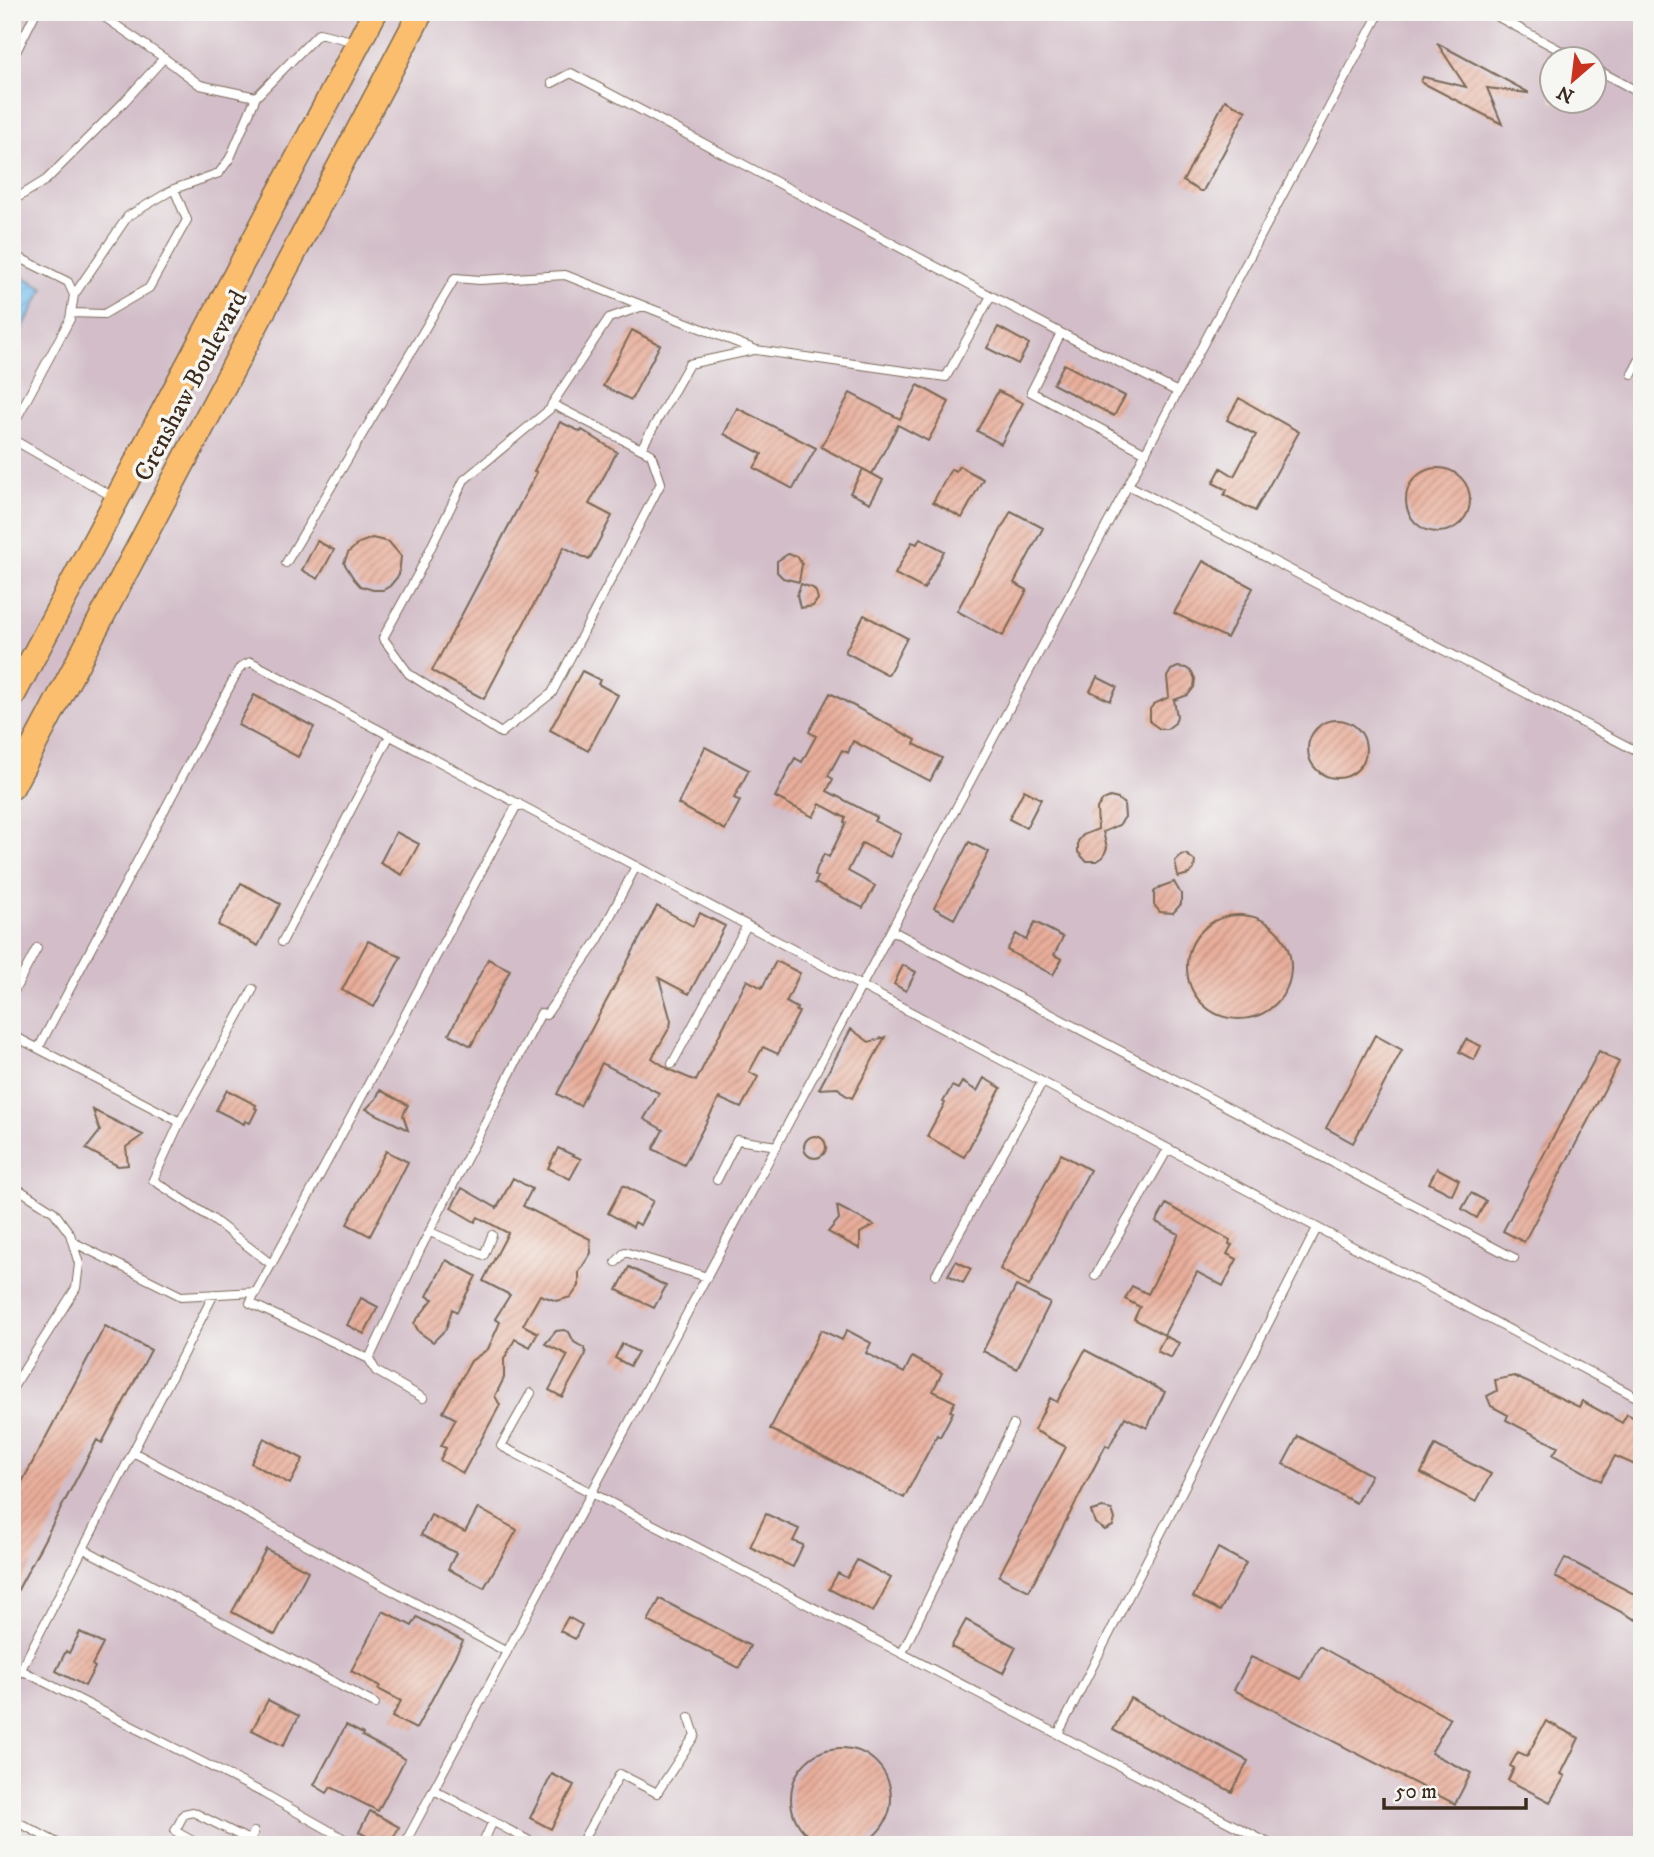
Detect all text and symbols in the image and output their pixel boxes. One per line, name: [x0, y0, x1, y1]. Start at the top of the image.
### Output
north arrow: [1538, 46, 1608, 116]
text: N: [1553, 80, 1578, 108]
street label: Crenshaw Boulevard: [127, 285, 255, 487]
scale bar: [1384, 1766, 1526, 1810]
text: 50 m: [1395, 1779, 1437, 1805]

